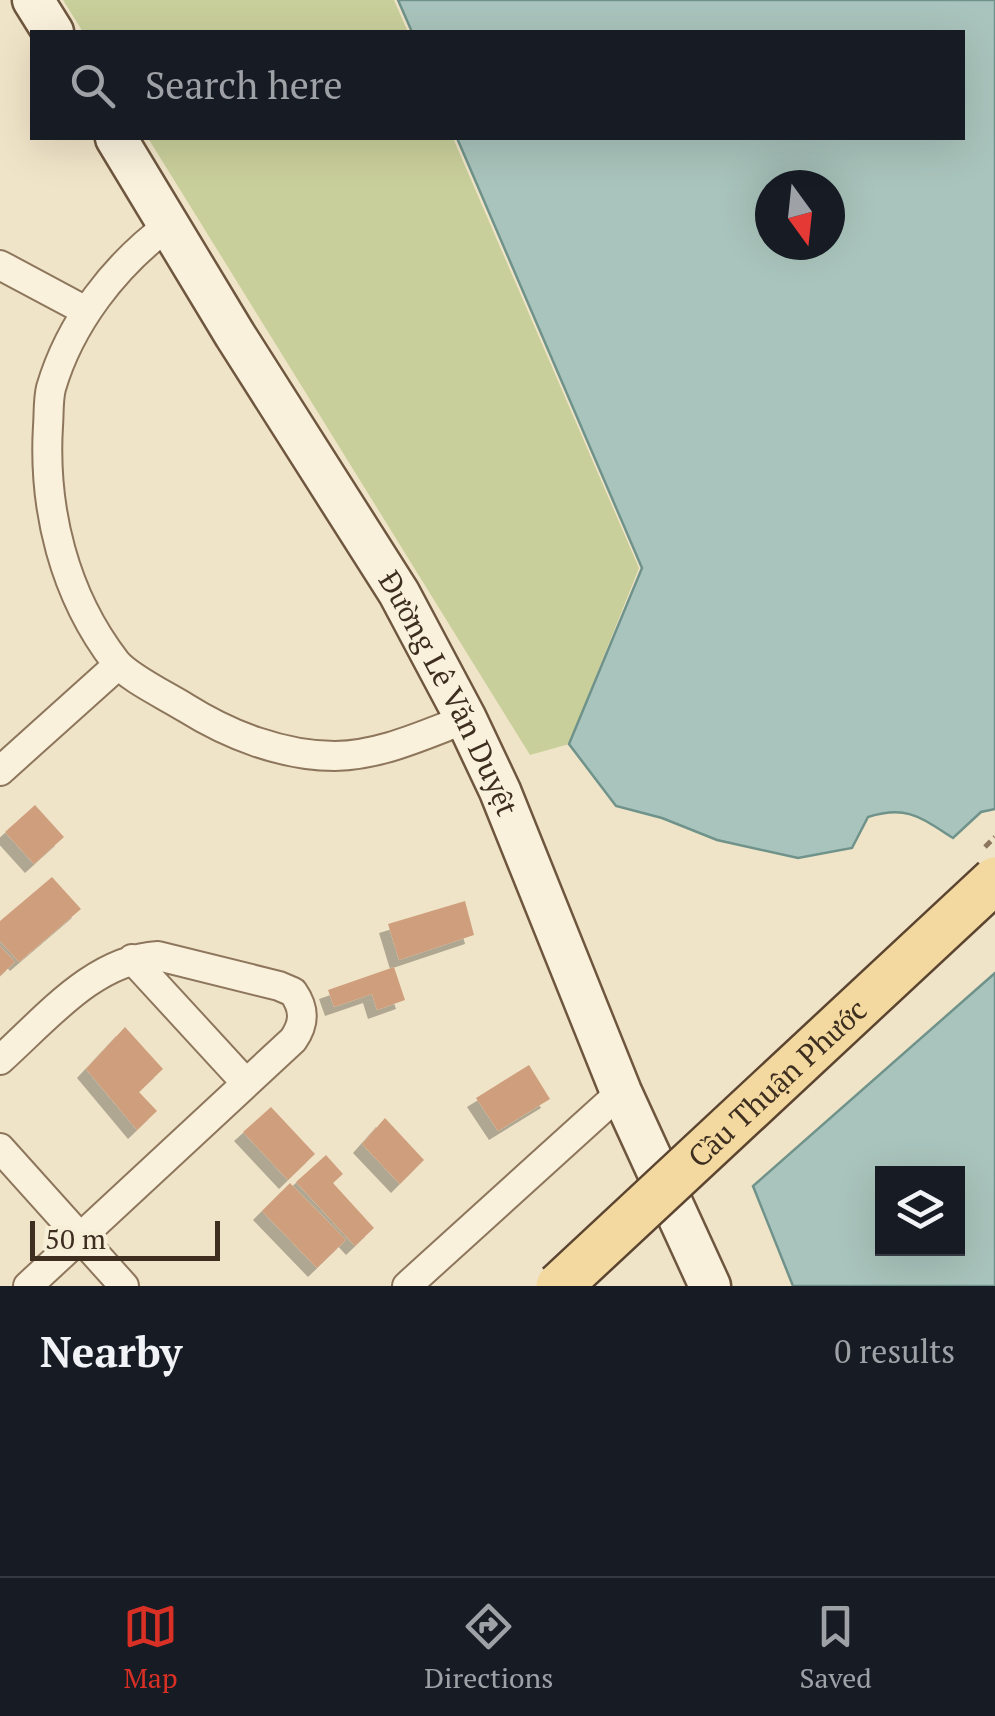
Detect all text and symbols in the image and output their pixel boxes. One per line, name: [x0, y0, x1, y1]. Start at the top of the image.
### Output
search box: [30, 30, 965, 140]
icon: search: [65, 58, 120, 113]
text: Search here: [145, 60, 343, 110]
north arrow: [755, 170, 845, 260]
street label: Đường Lê Văn Duyệt: [370, 563, 528, 822]
street label: Cầu Thuận Phước: [679, 990, 875, 1176]
map controls: [875, 1166, 965, 1256]
button: layers: [875, 1166, 965, 1256]
scale bar: [30, 1216, 220, 1260]
text: 50 m: [45, 1220, 106, 1257]
text: Nearby: [40, 1323, 182, 1379]
text: 0 results: [834, 1330, 955, 1372]
tab: Map: [123, 1599, 178, 1696]
tab: Directions: [424, 1599, 553, 1696]
tab: Saved: [799, 1599, 872, 1696]

